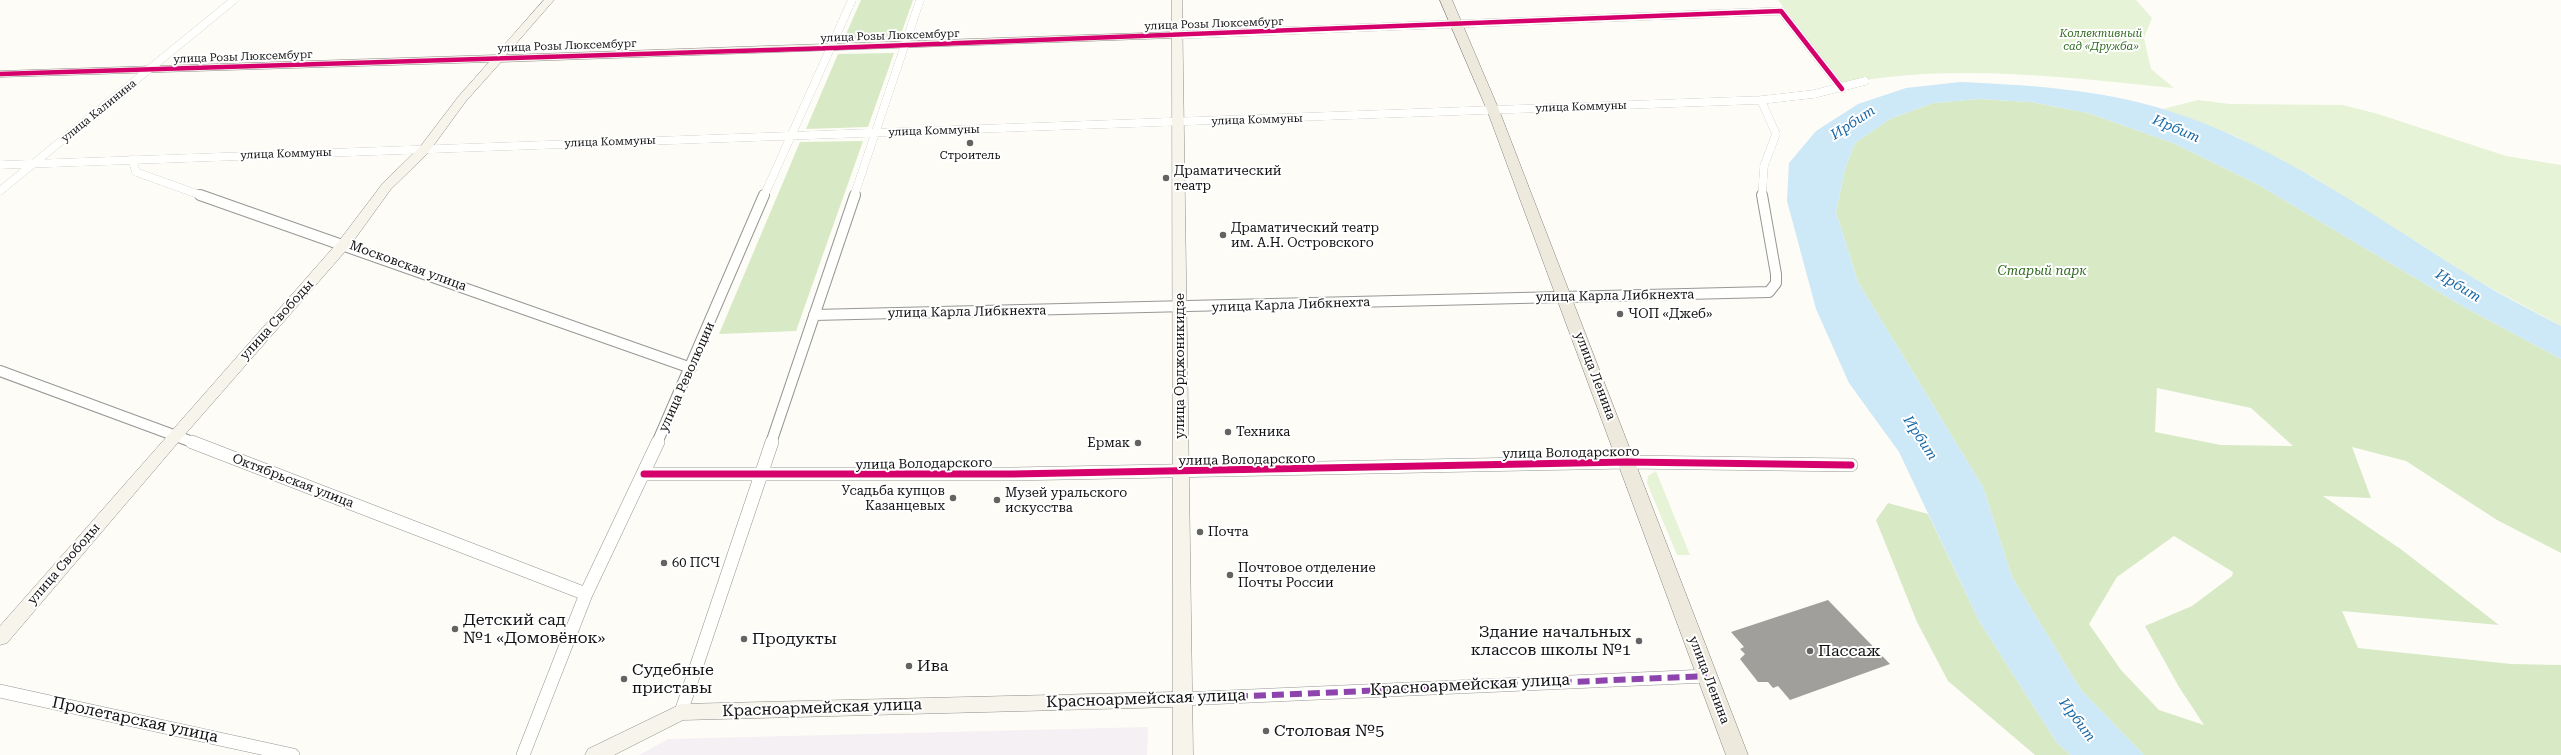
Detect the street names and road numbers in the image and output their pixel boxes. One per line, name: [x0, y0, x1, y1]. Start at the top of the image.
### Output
street label: улица Розы Люксембург: [1144, 15, 1284, 33]
street label: улица Розы Люксембург: [820, 27, 960, 45]
street label: улица Розы Люксембург: [497, 37, 637, 55]
street label: улица Розы Люксембург: [173, 48, 313, 66]
street label: улица Калинина: [59, 77, 139, 145]
street label: улица Коммуны: [1535, 99, 1627, 115]
street label: улица Коммуны: [1211, 112, 1303, 128]
street label: улица Коммуны: [888, 123, 980, 139]
street label: улица Коммуны: [564, 134, 656, 150]
street label: улица Коммуны: [240, 146, 332, 162]
street label: Московская улица: [347, 238, 469, 294]
street label: улица Свободы: [237, 277, 317, 363]
street label: улица Карла Либкнехта: [1536, 287, 1694, 305]
street label: улица Орджоникидзе: [1172, 293, 1188, 439]
street label: улица Карла Либкнехта: [1211, 294, 1371, 316]
street label: улица Карла Либкнехта: [888, 303, 1046, 321]
street label: улица Революции: [656, 320, 718, 434]
street label: улица Ленина: [1571, 330, 1619, 422]
street label: улица Володарского: [1502, 444, 1640, 462]
street label: Октябрьская улица: [230, 451, 356, 511]
street label: улица Володарского: [1178, 451, 1316, 469]
street label: улица Володарского: [855, 455, 993, 473]
street label: улица Свободы: [24, 520, 104, 608]
street label: улица Ленина: [1685, 634, 1733, 726]
street label: Красноармейская улица: [1370, 670, 1570, 700]
street label: Красноармейская улица: [1046, 686, 1246, 712]
street label: Пролетарская улица: [50, 693, 220, 747]
street label: Красноармейская улица: [722, 695, 922, 721]

